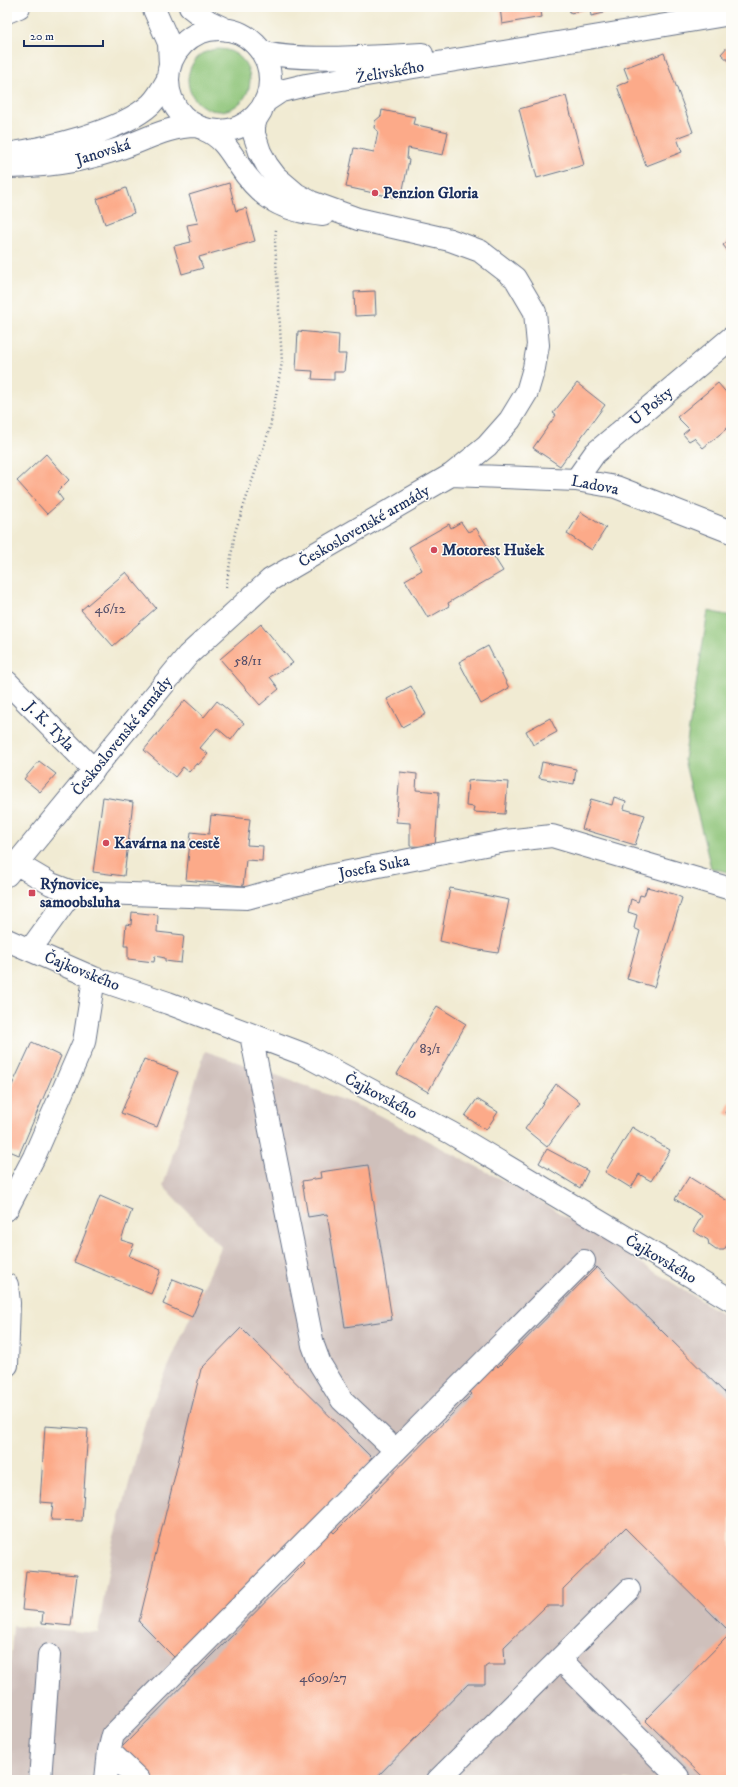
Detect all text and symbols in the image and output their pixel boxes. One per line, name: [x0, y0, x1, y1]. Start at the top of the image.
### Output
scale bar: [24, 22, 103, 48]
text: 20 m: [30, 29, 54, 44]
street label: Želivského: [354, 56, 426, 88]
street label: Janovská: [71, 134, 133, 170]
place label: Penzion Gloria: [383, 183, 479, 203]
marker: Penzion Gloria: [370, 188, 380, 198]
street label: U Pošty: [625, 382, 677, 430]
street label: Ladova: [570, 471, 621, 499]
street label: Československé armády: [295, 480, 434, 572]
place label: Motorest Hušek: [442, 540, 545, 560]
marker: Motorest Hušek: [429, 545, 439, 555]
house number: 46/12: [94, 600, 126, 618]
house number: 58/11: [234, 652, 262, 670]
street label: Československé armády: [68, 672, 177, 800]
street label: J. K. Tyla: [20, 695, 79, 755]
place label: Kavárna na cestě: [114, 833, 220, 853]
marker: Kavárna na cestě: [101, 838, 111, 848]
street label: Josefa Suka: [335, 850, 411, 884]
place label: Rýnovice, samoobsluha: [40, 874, 121, 912]
marker: Rýnovice, samoobsluha: [27, 888, 37, 898]
street label: Čajkovského: [41, 947, 123, 995]
house number: 83/1: [419, 1040, 441, 1058]
street label: Čajkovského: [341, 1068, 421, 1124]
street label: Čajkovského: [622, 1230, 701, 1288]
house number: 4609/27: [299, 1669, 347, 1687]

